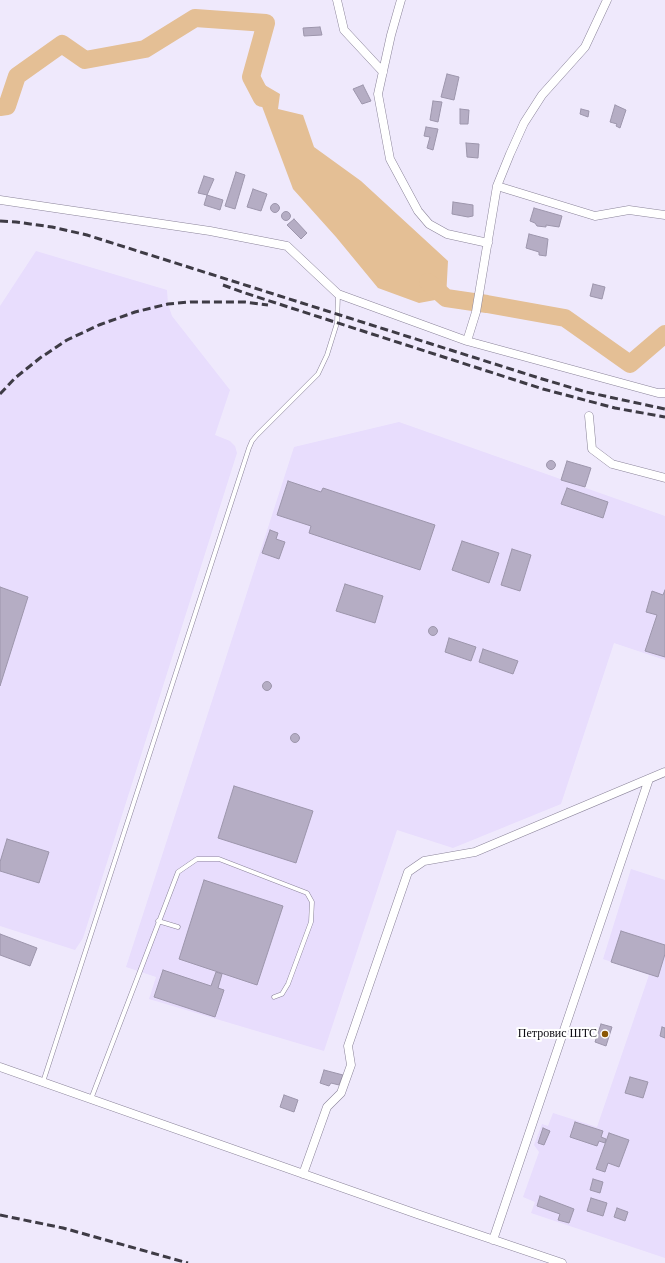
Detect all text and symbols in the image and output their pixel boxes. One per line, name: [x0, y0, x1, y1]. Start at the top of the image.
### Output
place label: Петровис ШТС: [518, 1027, 597, 1041]
marker: Петровис ШТС: [600, 1029, 610, 1039]

